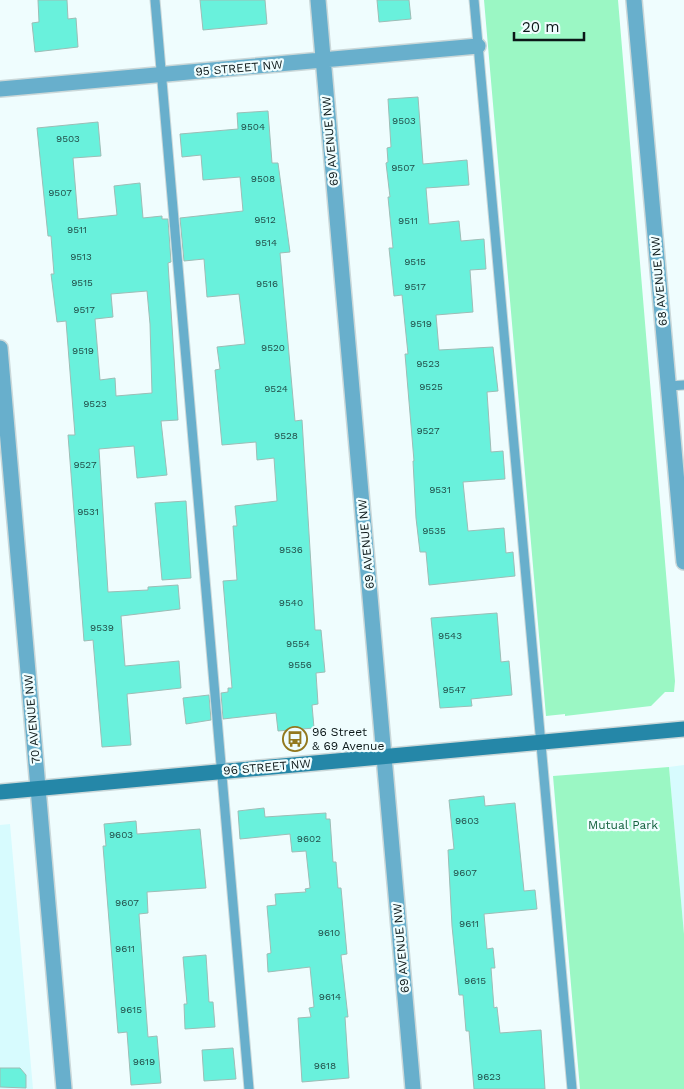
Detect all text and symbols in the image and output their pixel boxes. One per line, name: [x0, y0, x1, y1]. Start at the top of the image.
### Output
scale bar: [514, 10, 584, 42]
text: 20 m: [522, 18, 560, 36]
street label: 95 STREET NW: [195, 57, 284, 79]
street label: 69 AVENUE NW: [319, 95, 341, 187]
house number: 9503: [392, 115, 416, 126]
house number: 9504: [241, 121, 265, 132]
house number: 9503: [56, 133, 80, 144]
house number: 9507: [391, 162, 415, 173]
house number: 9508: [251, 173, 275, 184]
house number: 9507: [48, 187, 72, 198]
house number: 9512: [254, 214, 276, 225]
house number: 9511: [398, 215, 418, 226]
house number: 9511: [67, 224, 87, 235]
street label: 68 AVENUE NW: [648, 235, 670, 327]
house number: 9514: [255, 237, 277, 248]
house number: 9513: [70, 251, 92, 262]
house number: 9515: [404, 256, 426, 267]
house number: 9515: [71, 277, 93, 288]
house number: 9516: [256, 278, 278, 289]
house number: 9517: [404, 281, 426, 292]
house number: 9517: [73, 304, 95, 315]
house number: 9519: [410, 318, 432, 329]
house number: 9520: [261, 342, 285, 353]
house number: 9519: [72, 345, 94, 356]
house number: 9523: [416, 358, 440, 369]
house number: 9525: [419, 381, 443, 392]
house number: 9524: [264, 383, 288, 394]
house number: 9523: [83, 398, 107, 409]
house number: 9527: [416, 425, 440, 436]
house number: 9528: [274, 430, 298, 441]
house number: 9527: [73, 459, 97, 470]
house number: 9531: [429, 484, 451, 495]
street label: 69 AVENUE NW: [355, 498, 377, 590]
house number: 9531: [77, 506, 99, 517]
house number: 9535: [422, 525, 446, 536]
house number: 9536: [279, 544, 303, 555]
house number: 9540: [279, 597, 303, 608]
house number: 9539: [90, 622, 114, 633]
house number: 9543: [438, 630, 462, 641]
house number: 9554: [286, 638, 310, 649]
house number: 9556: [288, 659, 312, 670]
street label: 70 AVENUE NW: [21, 673, 43, 764]
house number: 9547: [442, 684, 466, 695]
place label: 96 Street & 69 Avenue: [312, 725, 384, 753]
bus stop icon: 96 Street & 69 Avenue: [282, 726, 308, 752]
street label: 96 STREET NW: [223, 756, 312, 778]
house number: 9603: [455, 815, 479, 826]
park label: Mutual Park: [588, 818, 658, 832]
house number: 9603: [109, 829, 133, 840]
house number: 9602: [297, 833, 321, 844]
house number: 9607: [453, 867, 477, 878]
house number: 9607: [115, 897, 139, 908]
street label: 69 AVENUE NW: [390, 902, 412, 994]
house number: 9611: [459, 918, 479, 929]
house number: 9610: [318, 927, 340, 938]
house number: 9611: [115, 943, 135, 954]
house number: 9615: [464, 975, 486, 986]
house number: 9614: [319, 991, 341, 1002]
house number: 9615: [120, 1004, 142, 1015]
house number: 9619: [133, 1056, 155, 1067]
house number: 9618: [314, 1060, 336, 1071]
house number: 9623: [477, 1071, 501, 1082]

